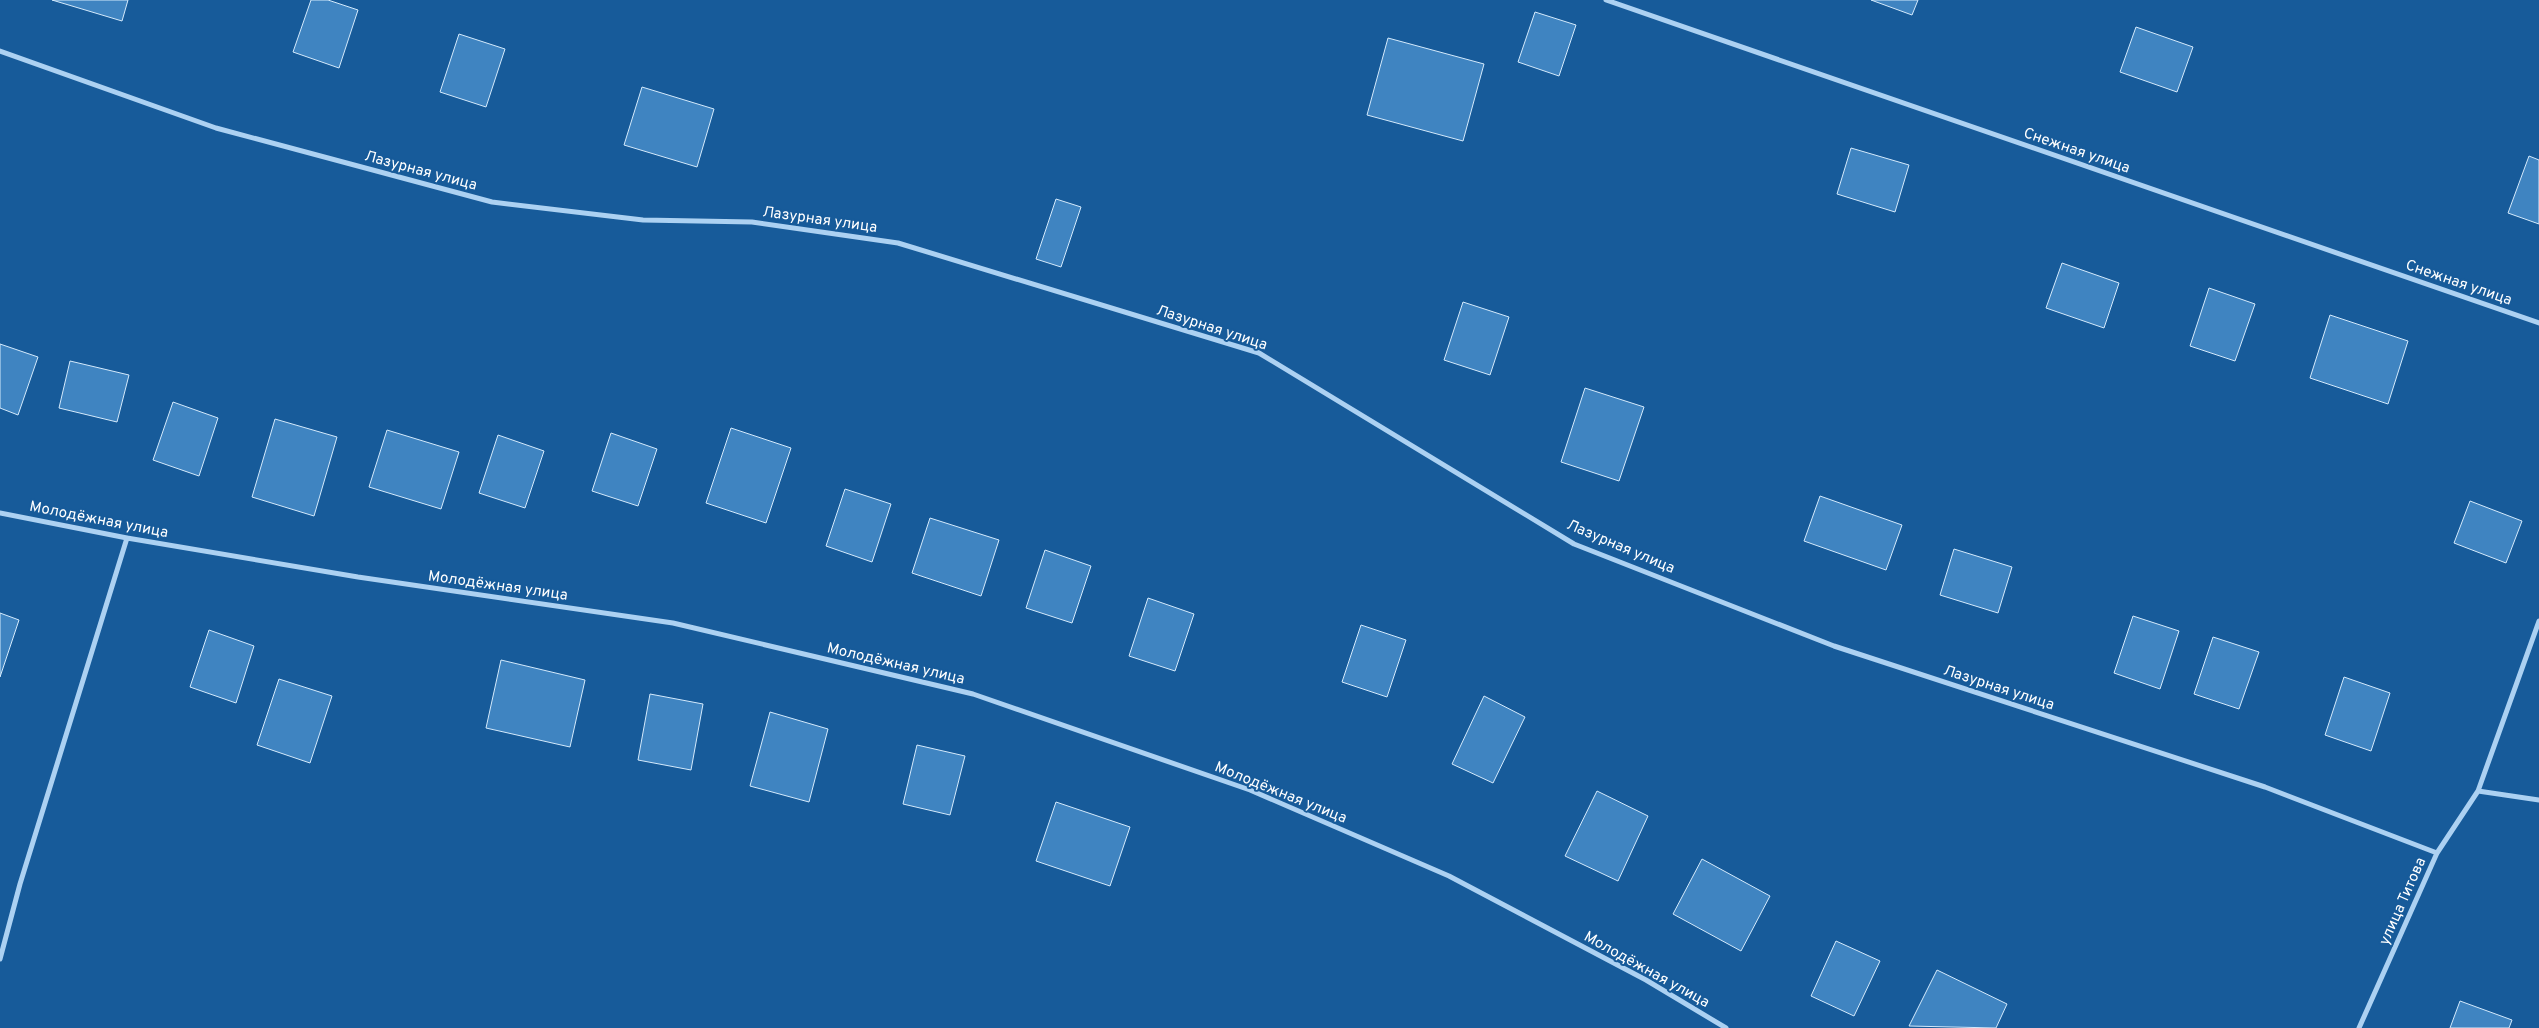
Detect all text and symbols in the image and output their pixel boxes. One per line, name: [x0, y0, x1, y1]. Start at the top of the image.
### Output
street label: Снежная улица: [2021, 124, 2132, 179]
street label: Лазурная улица: [362, 147, 479, 196]
street label: Лазурная улица: [761, 203, 878, 238]
street label: Снежная улица: [2403, 256, 2514, 311]
street label: Лазурная улица: [1154, 302, 1269, 355]
street label: Молодёжная улица: [28, 498, 170, 543]
street label: Лазурная улица: [1563, 516, 1677, 579]
street label: Молодёжная улица: [427, 567, 569, 606]
street label: Молодёжная улица: [825, 639, 966, 690]
street label: Лазурная улица: [1941, 662, 2056, 715]
street label: Молодёжная улица: [1212, 758, 1349, 829]
street label: улица Титова: [2376, 855, 2431, 948]
street label: Молодёжная улица: [1580, 928, 1713, 1013]

